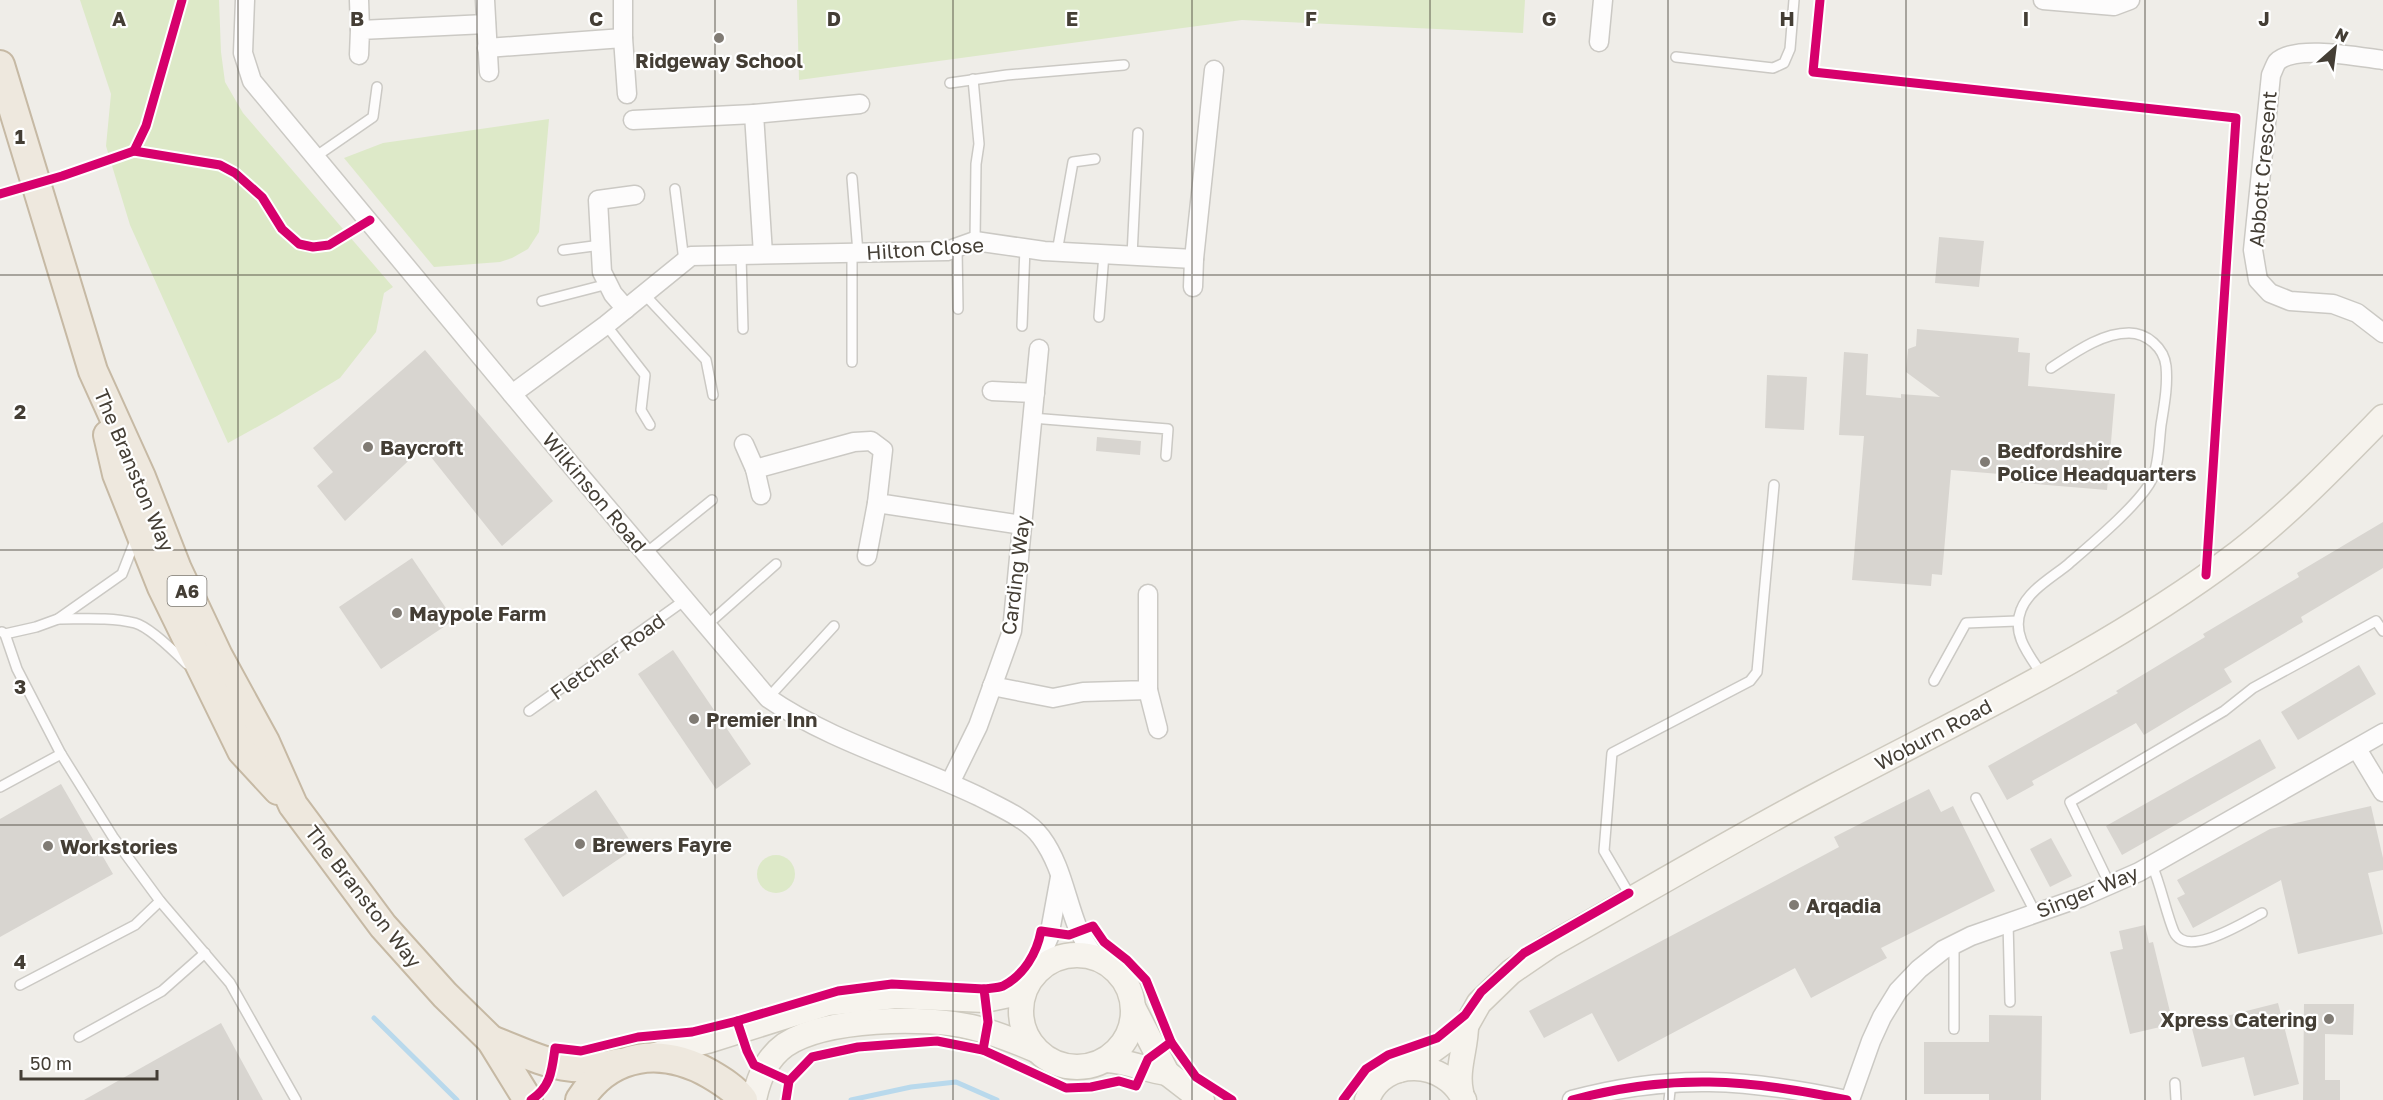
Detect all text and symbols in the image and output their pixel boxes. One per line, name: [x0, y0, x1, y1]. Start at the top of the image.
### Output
text: A: [112, 6, 126, 30]
text: B: [350, 6, 364, 30]
text: C: [589, 6, 603, 30]
text: D: [827, 6, 841, 30]
text: E: [1066, 6, 1078, 30]
text: F: [1305, 6, 1317, 30]
text: G: [1542, 6, 1556, 30]
text: H: [1779, 6, 1795, 30]
text: I: [2023, 6, 2029, 30]
text: J: [2258, 6, 2270, 30]
north arrow: [2305, 18, 2365, 78]
text: N: [2332, 23, 2352, 46]
marker: Ridgeway School: [712, 31, 726, 45]
place label: Ridgeway School: [635, 48, 803, 72]
street label: Abbott Crescent: [2243, 90, 2281, 248]
text: 1: [15, 124, 25, 148]
street label: Hilton Close: [865, 232, 985, 264]
street label: The Branston Way: [90, 385, 180, 555]
text: 2: [14, 399, 26, 423]
street label: Wilkinson Road: [538, 427, 652, 557]
place label: Baycroft: [380, 435, 464, 459]
place label: Bedfordshire Police Headquarters: [1997, 438, 2196, 485]
marker: Baycroft: [361, 440, 375, 454]
marker: Bedfordshire Police Headquarters: [1978, 455, 1992, 469]
street label: Carding Way: [996, 514, 1034, 636]
road number: A6: [168, 576, 207, 606]
place label: Maypole Farm: [409, 601, 546, 625]
marker: Maypole Farm: [390, 606, 404, 620]
street label: Fletcher Road: [545, 608, 669, 704]
text: 3: [14, 674, 26, 698]
street label: Woburn Road: [1870, 693, 1996, 775]
place label: Premier Inn: [706, 707, 817, 731]
marker: Premier Inn: [687, 712, 701, 726]
street label: The Branston Way: [301, 820, 427, 972]
place label: Brewers Fayre: [592, 832, 732, 856]
place label: Workstories: [60, 834, 178, 858]
marker: Brewers Fayre: [573, 837, 587, 851]
marker: Workstories: [41, 839, 55, 853]
street label: Singer Way: [2033, 860, 2141, 922]
place label: Arqadia: [1806, 893, 1881, 917]
marker: Arqadia: [1787, 898, 1801, 912]
text: 4: [14, 949, 26, 973]
place label: Xpress Catering: [2160, 1007, 2317, 1031]
marker: Xpress Catering: [2322, 1012, 2336, 1026]
scale bar: [21, 1043, 158, 1081]
text: 50 m: [30, 1052, 72, 1074]

